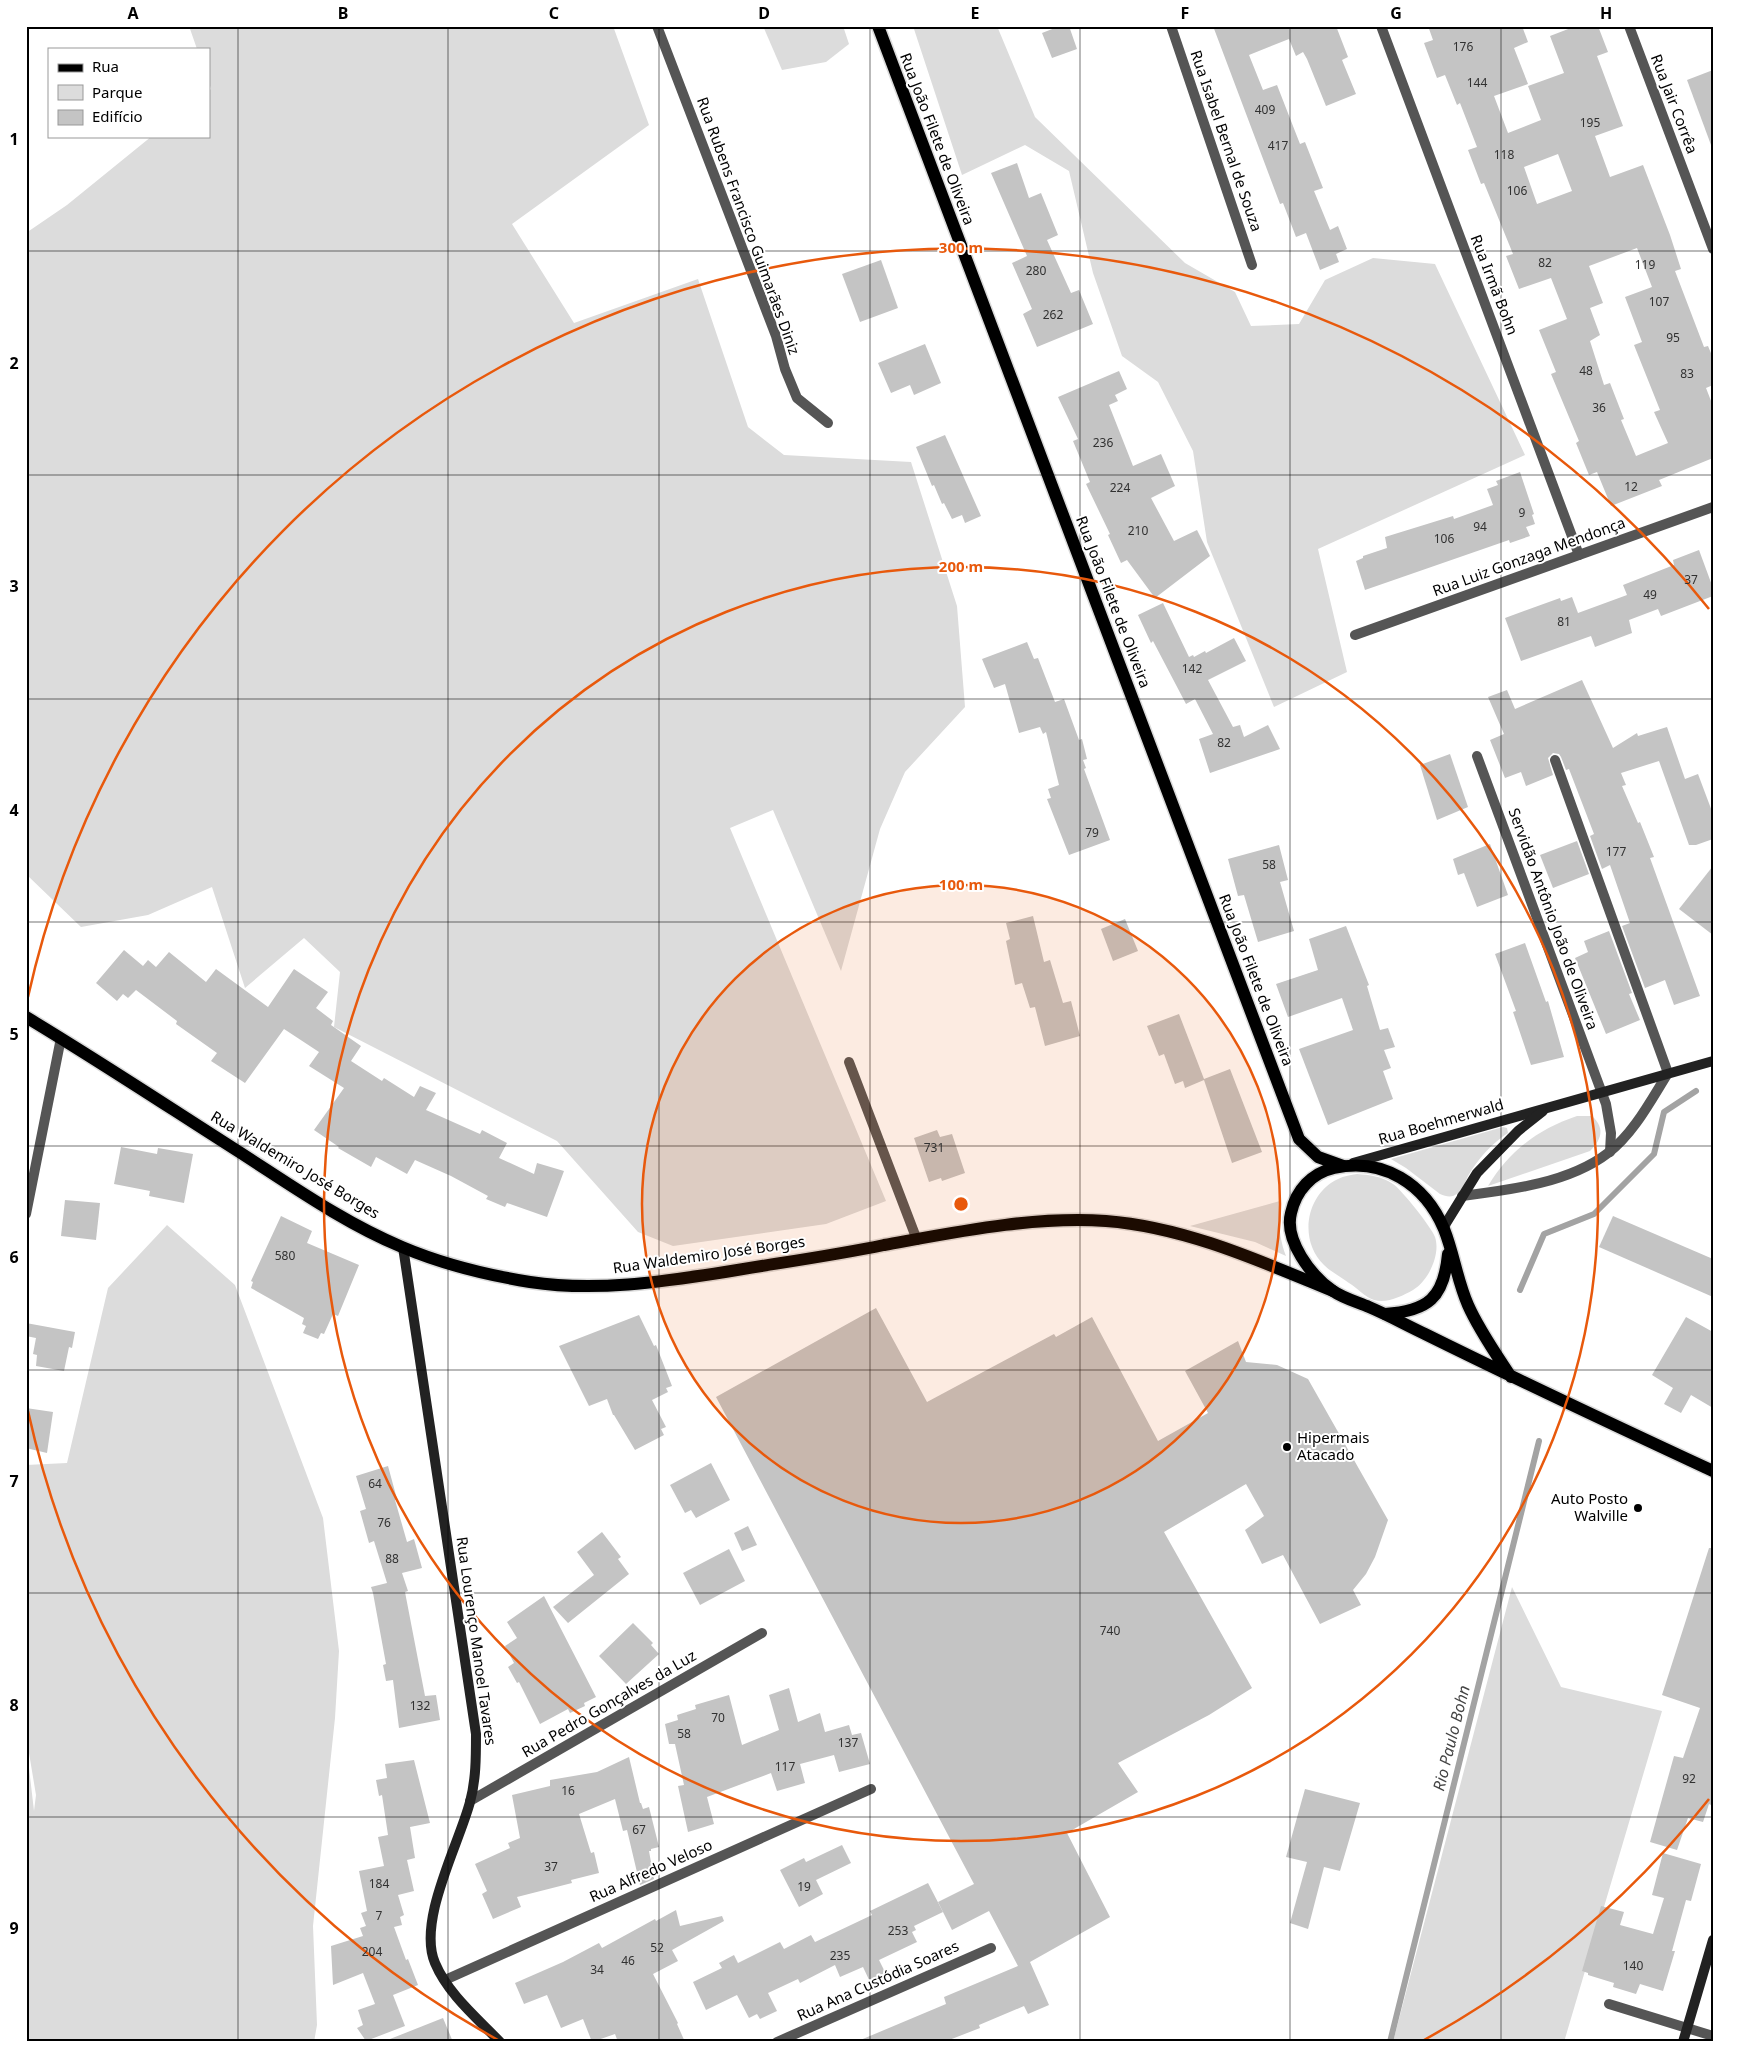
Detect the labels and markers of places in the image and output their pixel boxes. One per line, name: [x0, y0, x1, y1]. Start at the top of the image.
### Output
centre of rings: [952, 1195, 970, 1213]
place label: Hipermais Atacado: [1297, 1427, 1369, 1464]
marker: Hipermais Atacado: [1281, 1441, 1293, 1453]
place label: Auto Posto Walville: [1551, 1488, 1628, 1525]
marker: Auto Posto Walville: [1632, 1502, 1644, 1514]

